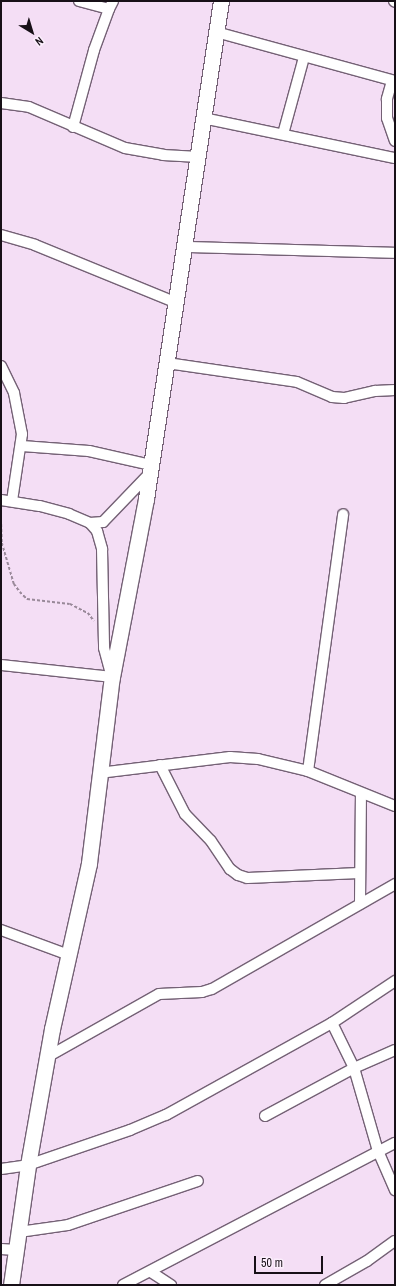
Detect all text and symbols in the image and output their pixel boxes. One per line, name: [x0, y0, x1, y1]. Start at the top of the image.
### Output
north arrow: [12, 12, 52, 52]
text: N: [33, 34, 46, 49]
scale bar: [256, 1248, 325, 1274]
text: 50 m: [261, 1255, 283, 1271]

